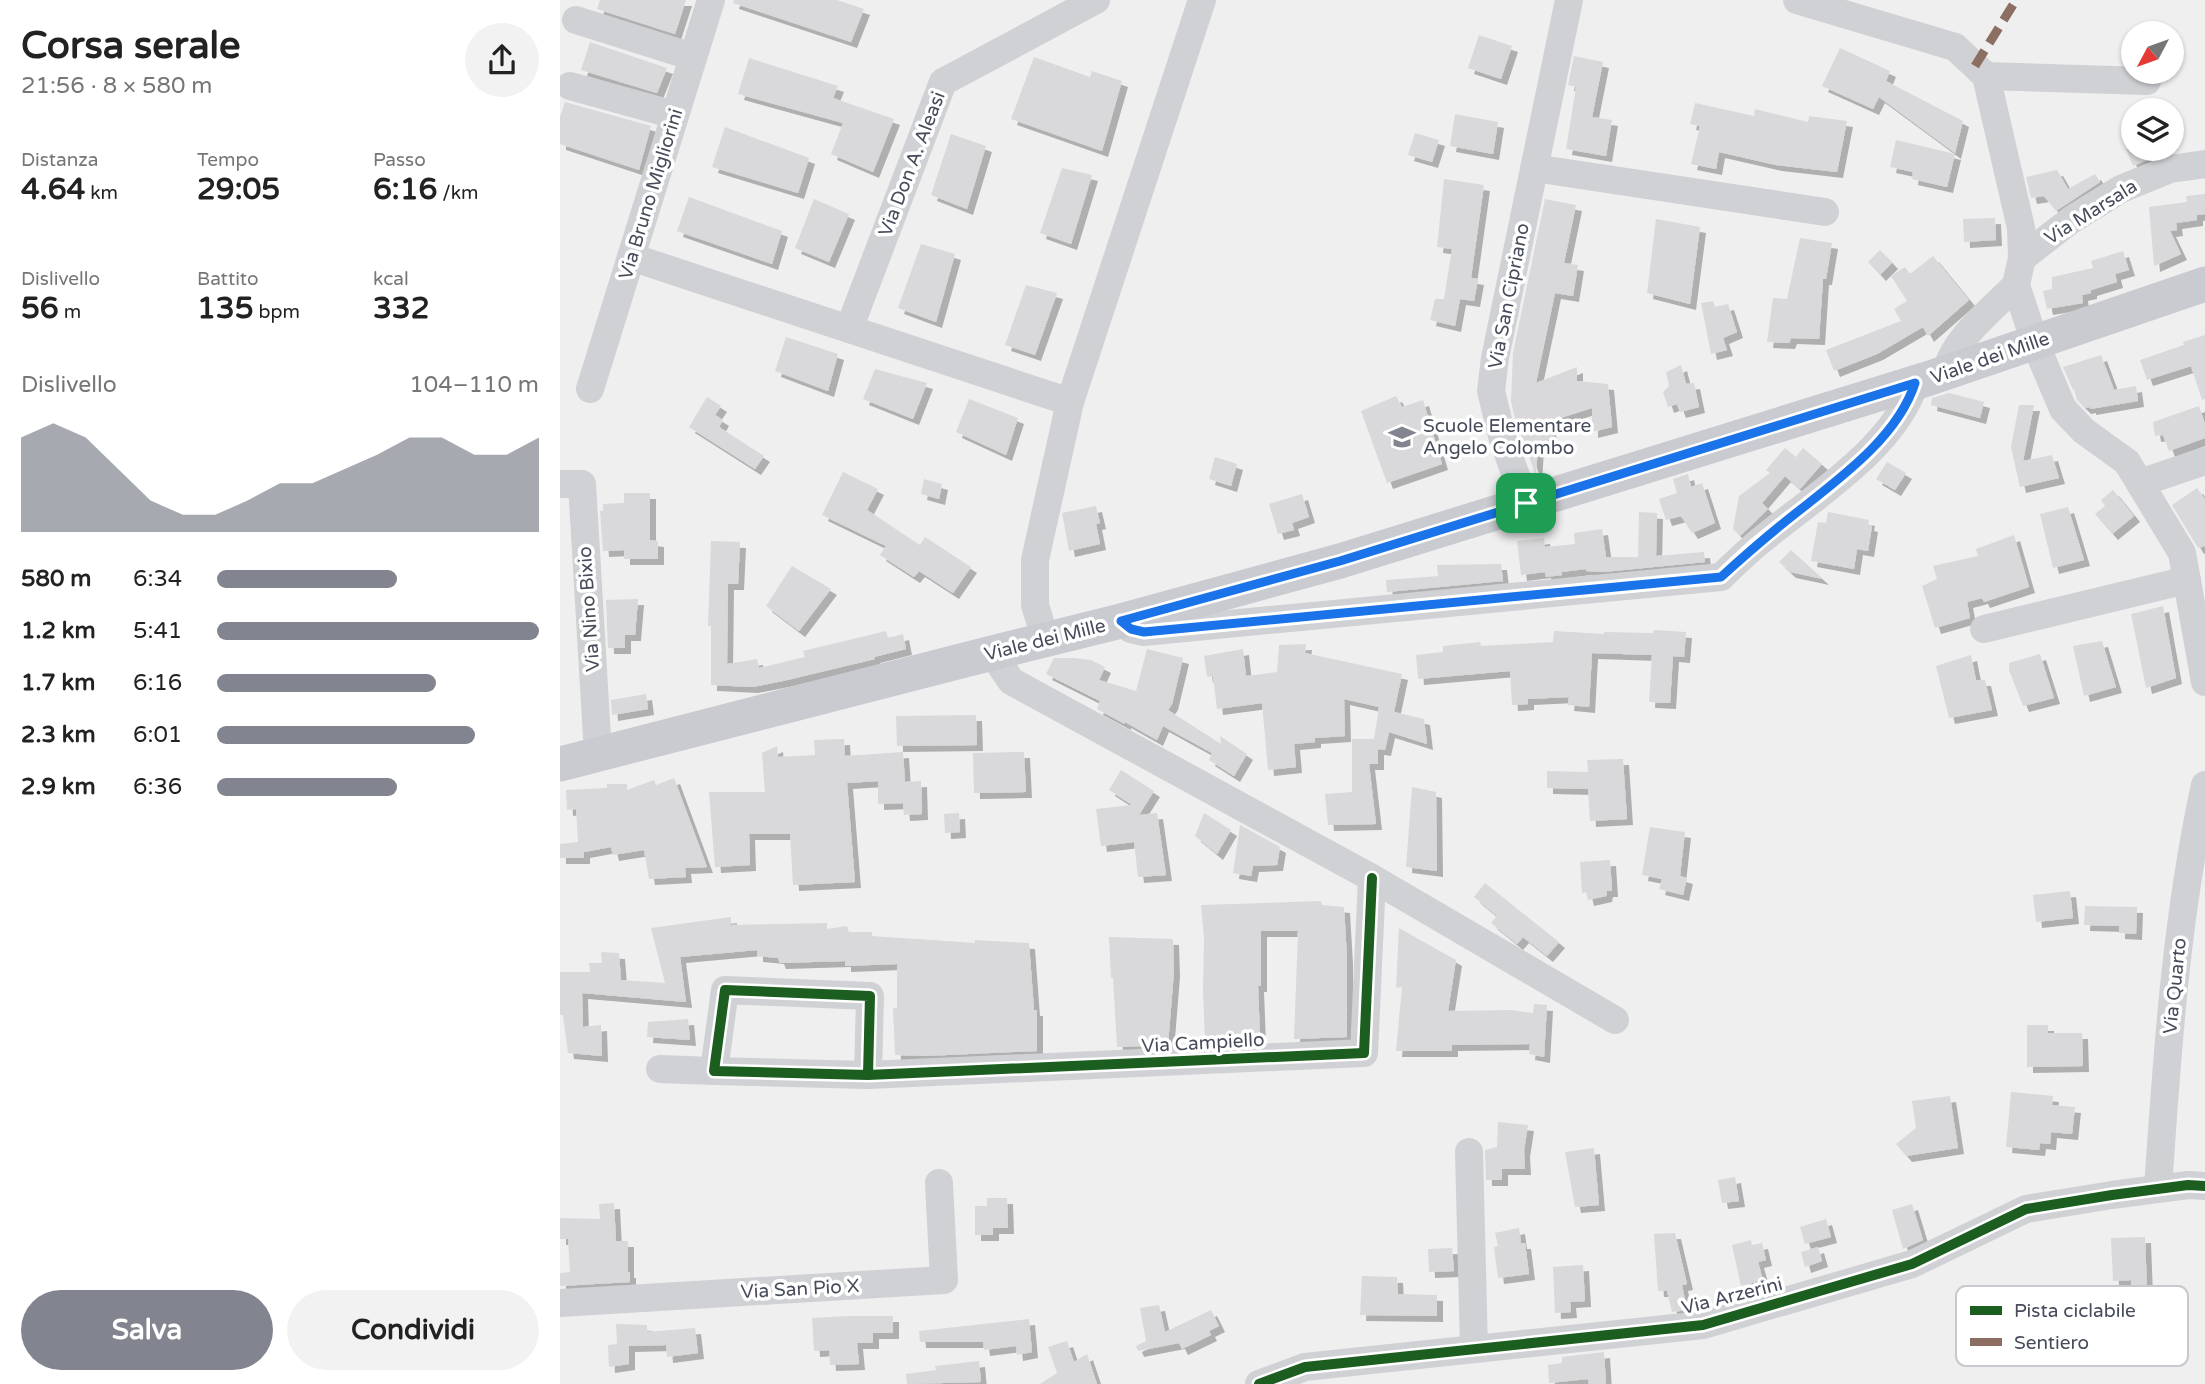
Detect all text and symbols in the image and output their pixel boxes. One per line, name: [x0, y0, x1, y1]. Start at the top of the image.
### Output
north arrow: [2121, 21, 2184, 84]
map controls: [2121, 21, 2184, 161]
text: Corsa serale: [21, 23, 241, 69]
button: share: [465, 23, 539, 97]
text: 21:56 · 8 × 580 m: [21, 72, 212, 100]
street label: Via Don A. Aleasi: [874, 88, 950, 240]
button: layers: [2121, 98, 2184, 161]
street label: Via Bruno Migliorini: [615, 106, 687, 282]
text: Distanza: [21, 149, 99, 171]
text: Tempo: [197, 149, 259, 171]
text: Passo: [373, 149, 426, 171]
text: 4.64: [21, 171, 85, 208]
text: 29:05: [197, 171, 280, 208]
text: 6:16: [373, 171, 437, 208]
street label: Via Marsala: [2041, 175, 2141, 249]
text: km: [85, 182, 118, 204]
text: /km: [437, 182, 478, 204]
street label: Via San Cipriano: [1484, 221, 1534, 371]
text: Dislivello: [21, 268, 100, 290]
text: Battito: [197, 268, 259, 290]
text: kcal: [373, 268, 409, 290]
text: 56: [21, 290, 59, 327]
text: 135: [197, 290, 254, 327]
text: 332: [373, 290, 430, 327]
text: m: [59, 301, 81, 323]
text: bpm: [254, 301, 300, 323]
street label: Viale dei Mille: [1928, 327, 2052, 389]
text: Dislivello: [21, 371, 117, 399]
text: 104–110 m: [409, 371, 539, 399]
place label: Scuole Elementare Angelo Colombo: [1423, 415, 1591, 459]
school or university icon: Scuole Elementare Angelo Colombo: [1387, 422, 1417, 452]
pin: [1496, 473, 1556, 533]
icon: arrive: [1507, 484, 1545, 522]
street label: Via Nino Bixio: [574, 546, 604, 672]
text: 580 m: [21, 565, 91, 593]
text: 6:34: [133, 565, 182, 593]
street label: Viale dei Mille: [982, 614, 1108, 666]
text: 1.2 km: [21, 617, 96, 645]
text: 5:41: [133, 617, 182, 645]
text: 1.7 km: [21, 669, 95, 697]
text: 6:16: [133, 669, 182, 697]
text: 2.3 km: [21, 721, 96, 749]
text: 6:01: [133, 721, 182, 749]
text: 2.9 km: [21, 773, 96, 801]
text: 6:36: [133, 773, 182, 801]
street label: Via Quarto: [2159, 937, 2191, 1035]
street label: Via Campiello: [1141, 1029, 1265, 1057]
street label: Via Arzerini: [1679, 1273, 1785, 1319]
street label: Via San Pio X: [740, 1275, 860, 1303]
legend: [1956, 1286, 2188, 1366]
button: Salva: [21, 1290, 273, 1370]
button: Condividi: [287, 1290, 539, 1370]
text: Pista ciclabile: [2014, 1300, 2136, 1322]
text: Sentiero: [2014, 1332, 2089, 1354]

